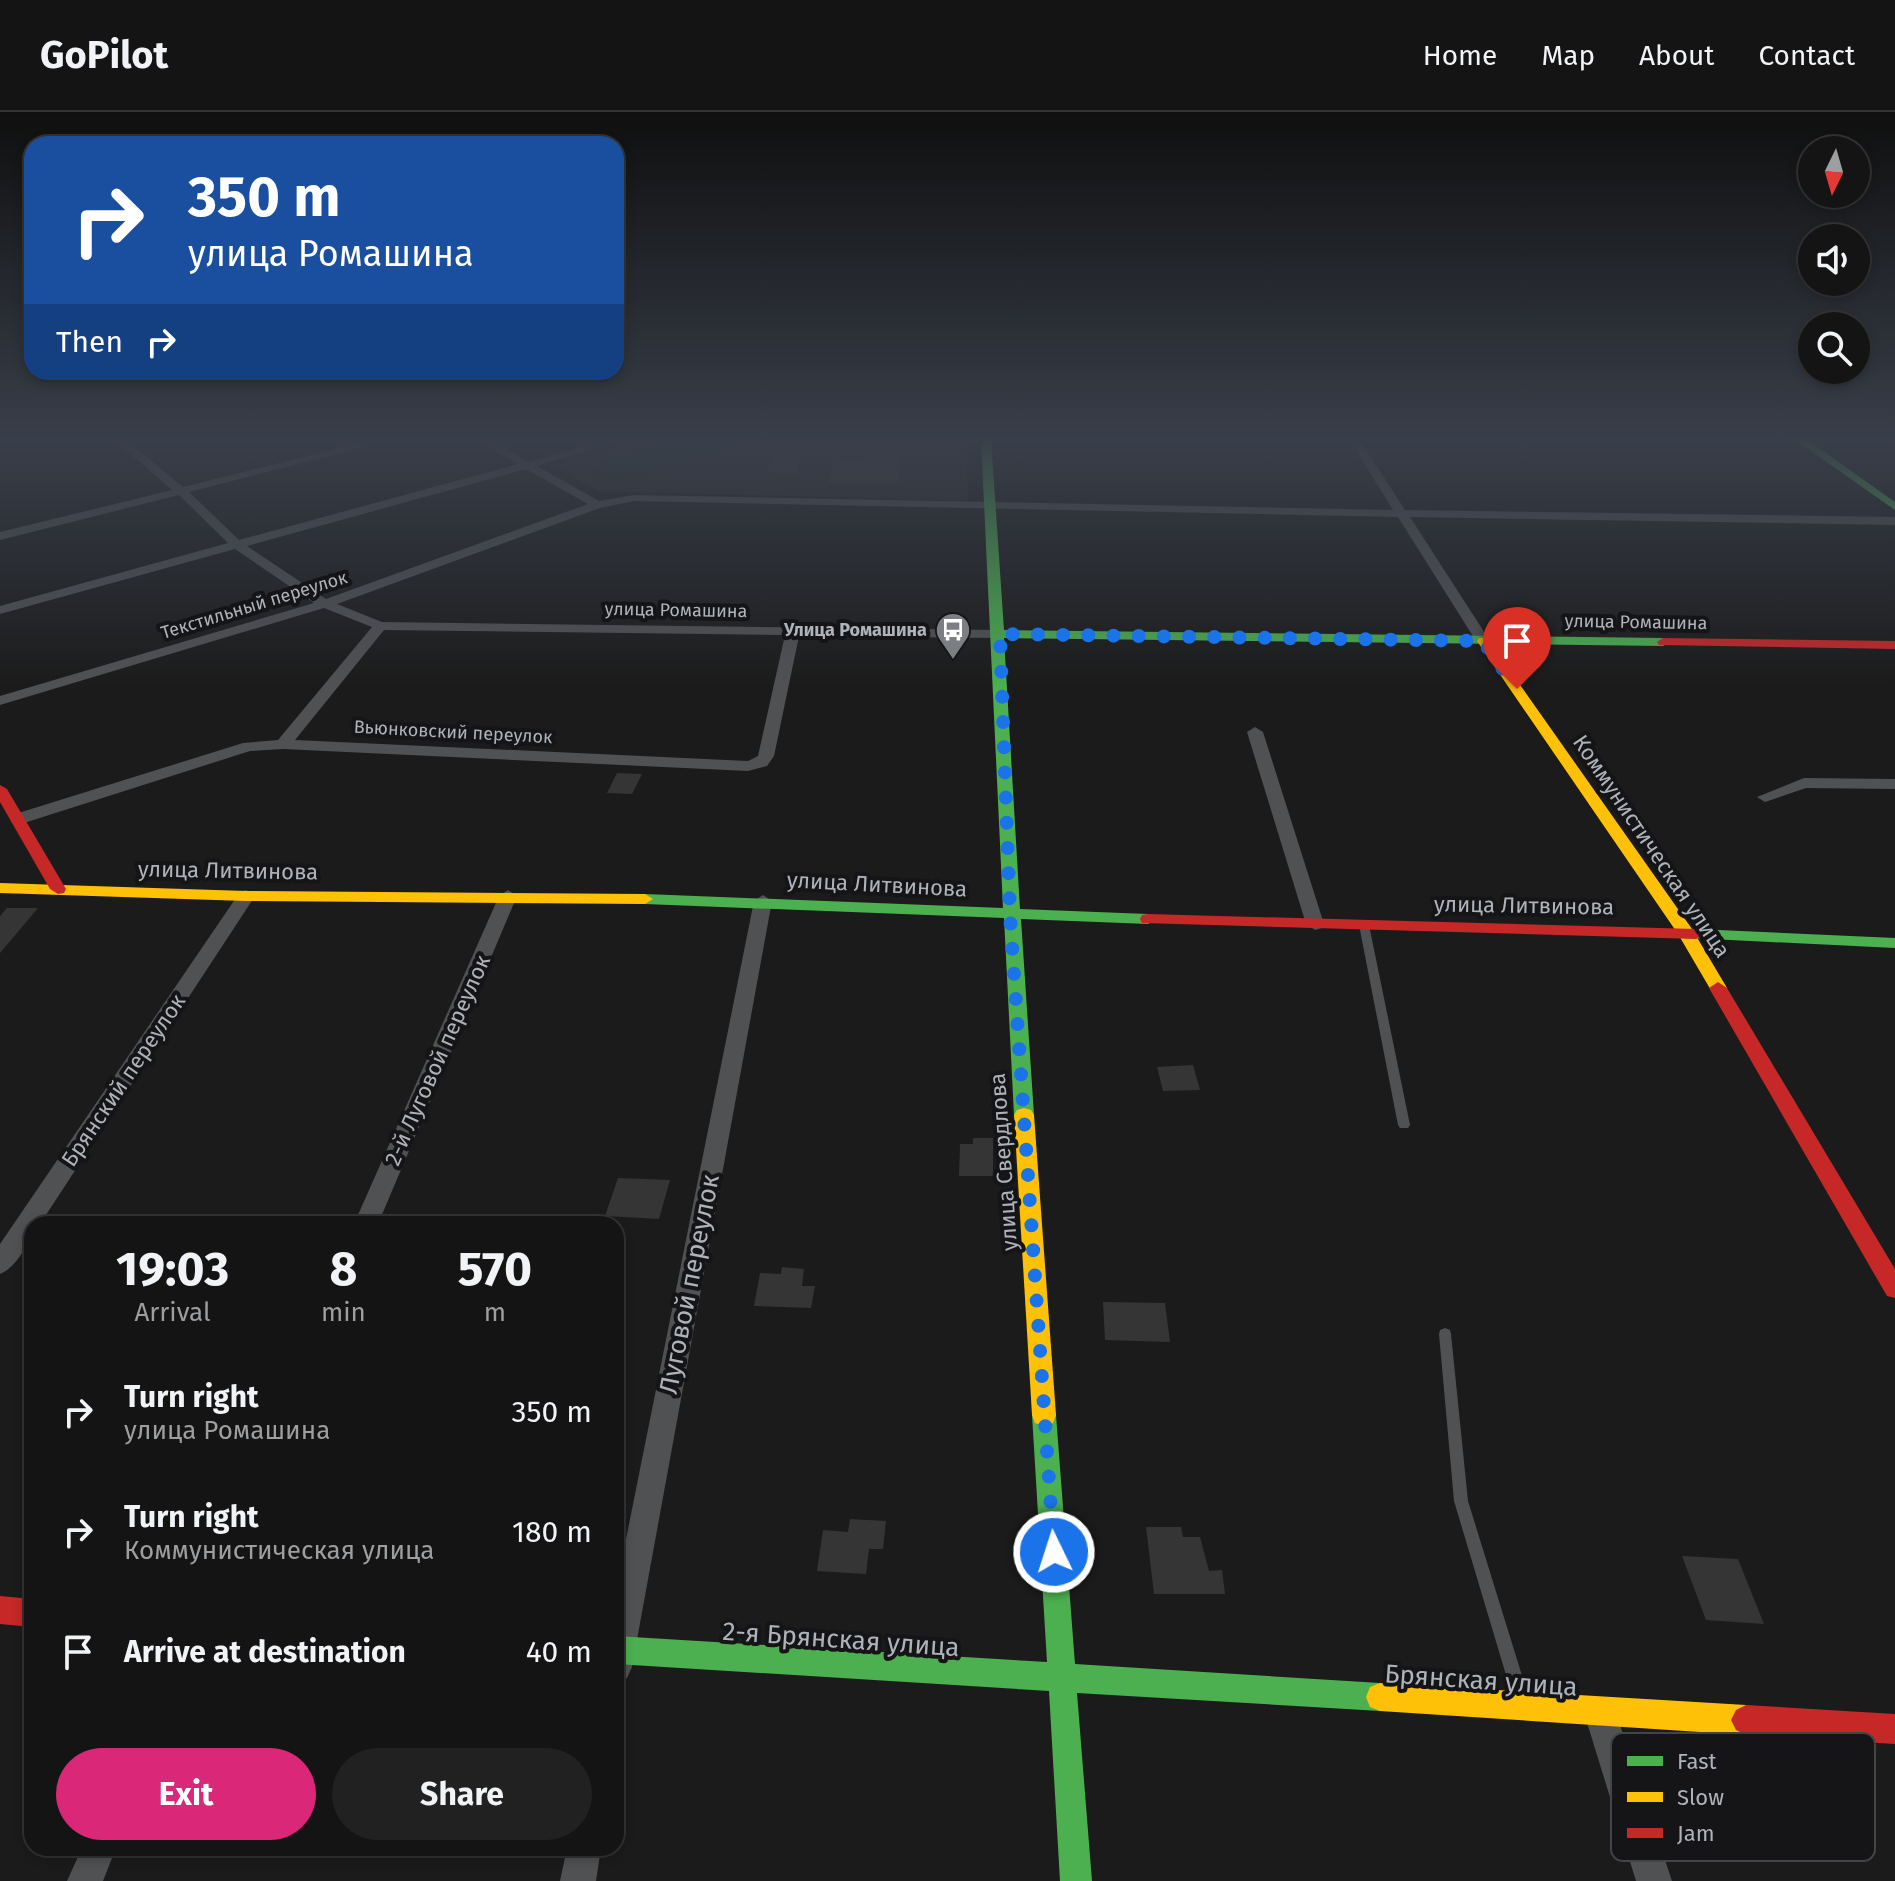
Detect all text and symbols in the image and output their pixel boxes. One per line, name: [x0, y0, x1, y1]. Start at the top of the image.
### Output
text: GoPilot: [40, 32, 168, 78]
text: Home: [1423, 39, 1497, 72]
text: Map: [1541, 39, 1595, 72]
text: About: [1639, 39, 1714, 72]
text: Contact: [1758, 39, 1855, 72]
north arrow: [1798, 136, 1870, 208]
map controls: [1798, 136, 1870, 384]
text: 350 m: [188, 164, 341, 231]
icon: right: [56, 168, 160, 272]
button: sound: [1798, 224, 1870, 296]
text: улица Ромашина: [188, 232, 474, 276]
button: search: [1798, 312, 1870, 384]
icon: right: [139, 320, 183, 364]
text: Then: [56, 324, 123, 360]
street label: Текстильный переулок: [158, 566, 350, 644]
street label: улица Ромашина: [604, 598, 748, 622]
pin: [1483, 607, 1551, 689]
street label: улица Ромашина: [1564, 610, 1708, 634]
bus stop icon: Улица Ромашина: [934, 611, 972, 661]
place label: Улица Ромашина: [783, 619, 927, 641]
icon: arrive: [1495, 619, 1539, 663]
street label: Вьюнковский переулок: [353, 716, 554, 748]
street label: Коммунистическая улица: [1567, 730, 1736, 963]
street label: улица Литвинова: [138, 855, 318, 886]
street label: улица Литвинова: [786, 866, 968, 903]
street label: улица Литвинова: [1434, 890, 1614, 921]
street label: 2-й Луговой переулок: [379, 950, 496, 1170]
street label: Брянский переулок: [56, 988, 192, 1172]
street label: улица Свердлова: [984, 1072, 1023, 1252]
street label: Луговой переулок: [653, 1171, 726, 1397]
text: 19:03: [116, 1240, 229, 1298]
text: 8: [329, 1240, 357, 1298]
text: 570: [458, 1240, 532, 1298]
text: Arrival: [134, 1297, 211, 1328]
text: min: [321, 1297, 366, 1328]
text: m: [484, 1297, 506, 1328]
text: Turn right: [124, 1379, 259, 1415]
icon: right: [56, 1390, 100, 1434]
text: 350 m: [512, 1394, 592, 1430]
text: улица Ромашина: [124, 1415, 330, 1446]
text: Turn right: [124, 1499, 259, 1535]
icon: right: [56, 1510, 100, 1554]
position arrow: [1012, 1510, 1096, 1594]
text: 180 m: [512, 1514, 592, 1550]
text: Коммунистическая улица: [124, 1535, 434, 1566]
street label: 2-я Брянская улица: [721, 1616, 960, 1663]
icon: arrive: [56, 1630, 100, 1674]
text: Arrive at destination: [124, 1634, 406, 1670]
text: 40 m: [526, 1634, 592, 1670]
street label: Брянская улица: [1383, 1658, 1578, 1703]
legend: [1611, 1733, 1875, 1861]
button: Exit: [56, 1748, 316, 1840]
button: Share: [332, 1748, 592, 1840]
text: Fast: [1677, 1748, 1717, 1775]
text: Slow: [1677, 1784, 1724, 1811]
text: Jam: [1677, 1820, 1715, 1847]

